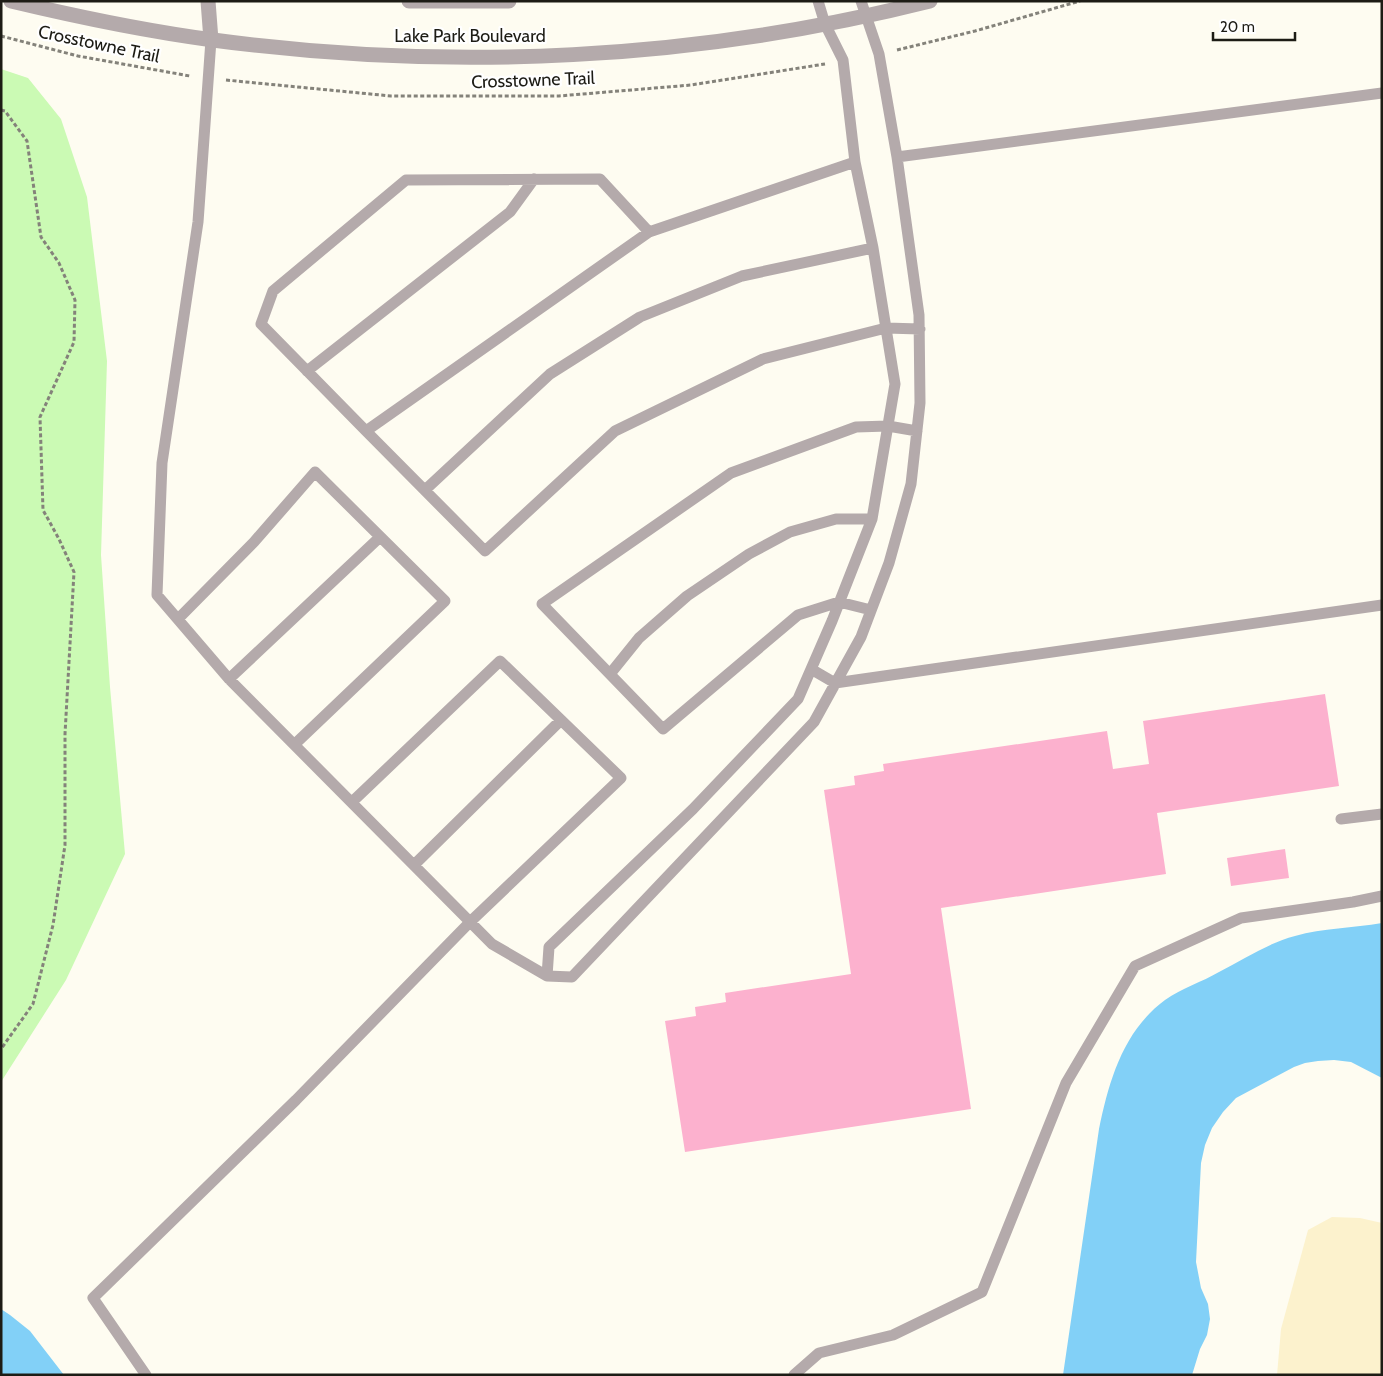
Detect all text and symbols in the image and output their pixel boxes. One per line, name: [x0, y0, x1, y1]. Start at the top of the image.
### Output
scale bar: [1213, 10, 1296, 42]
text: 20 m: [1220, 18, 1255, 36]
street label: Crosstowne Trail: [36, 20, 163, 68]
street label: Lake Park Boulevard: [394, 25, 546, 47]
street label: Crosstowne Trail: [471, 67, 596, 93]

